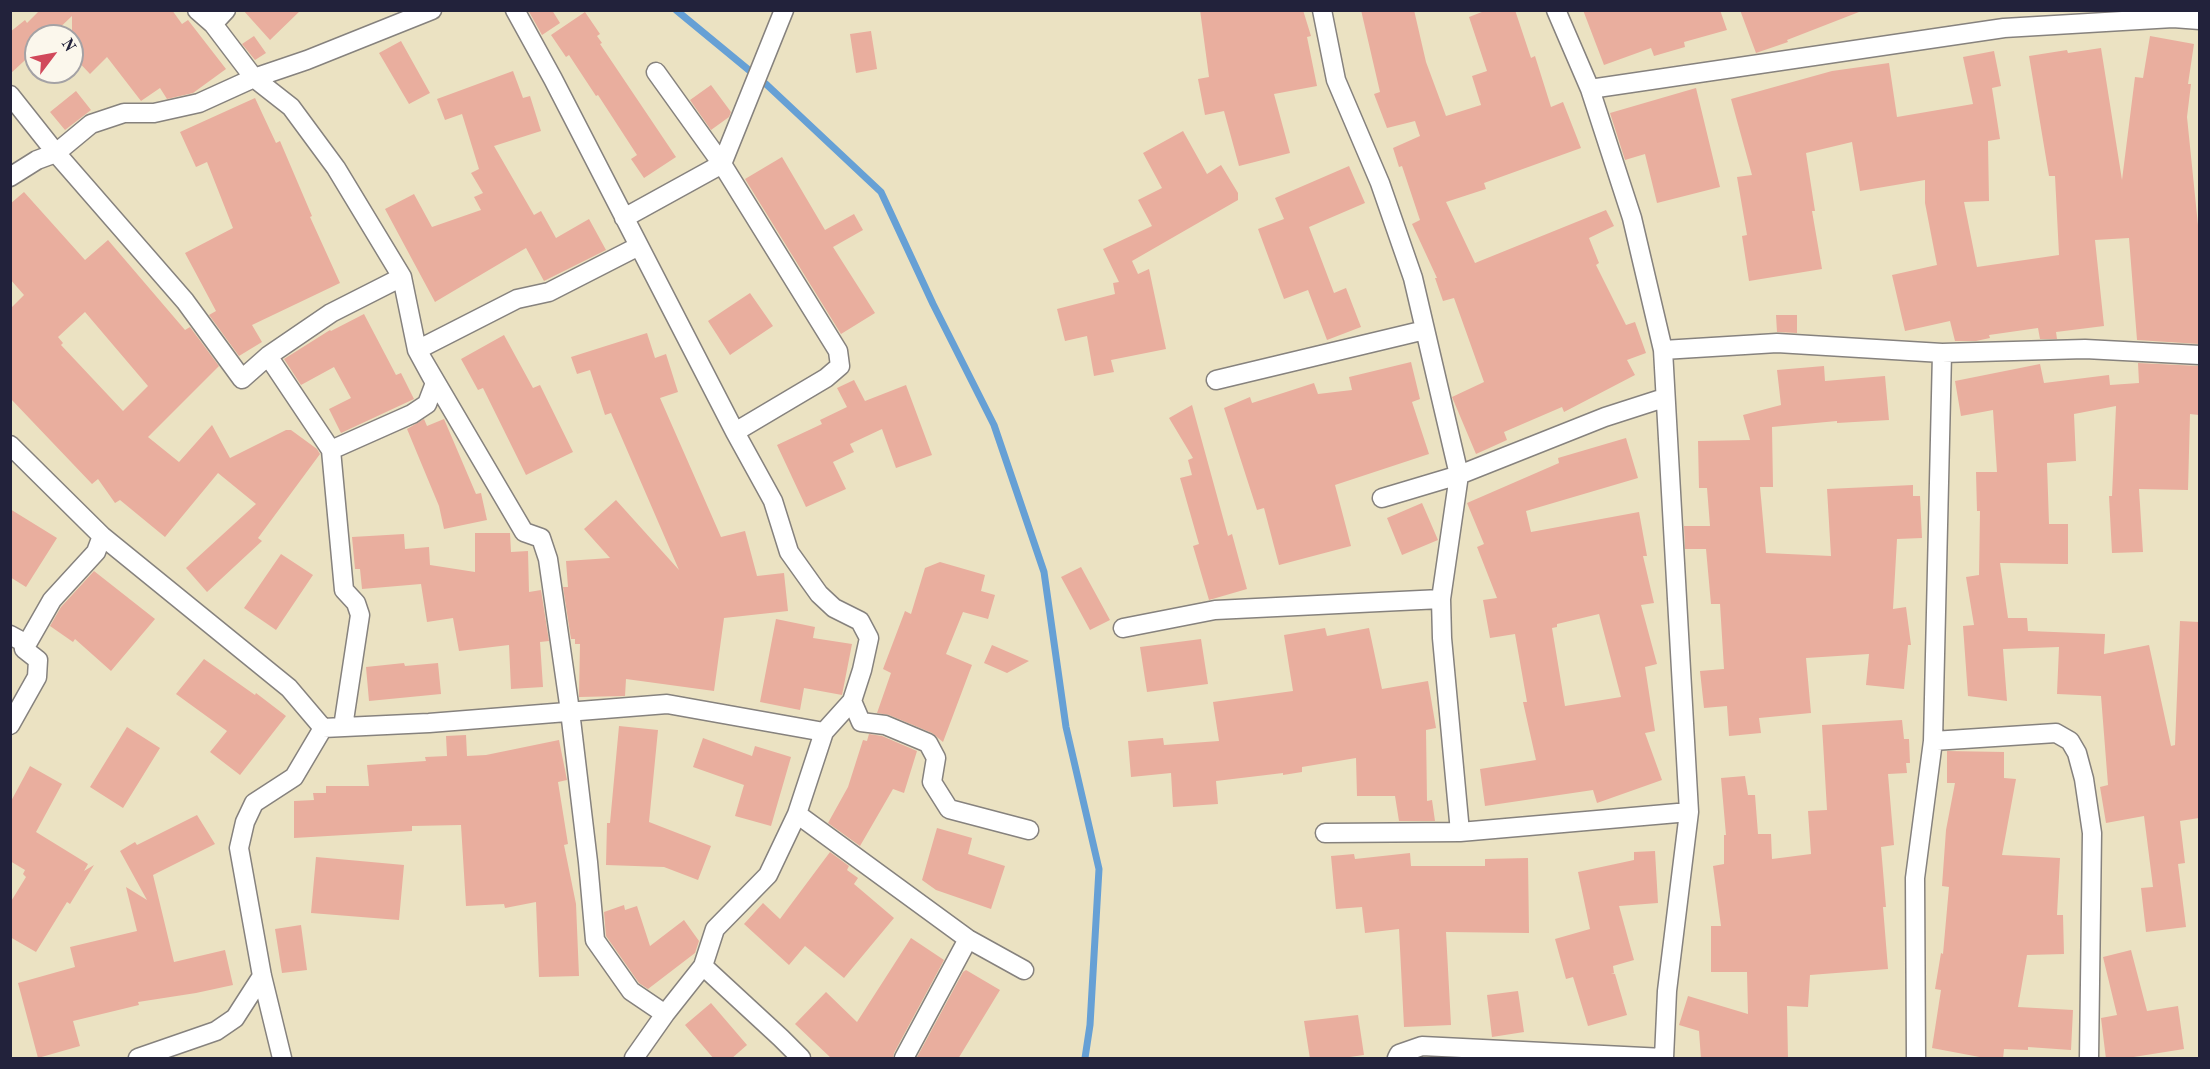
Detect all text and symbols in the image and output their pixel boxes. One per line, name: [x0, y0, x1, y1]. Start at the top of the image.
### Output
north arrow: [24, 24, 84, 84]
text: N: [58, 36, 78, 55]

